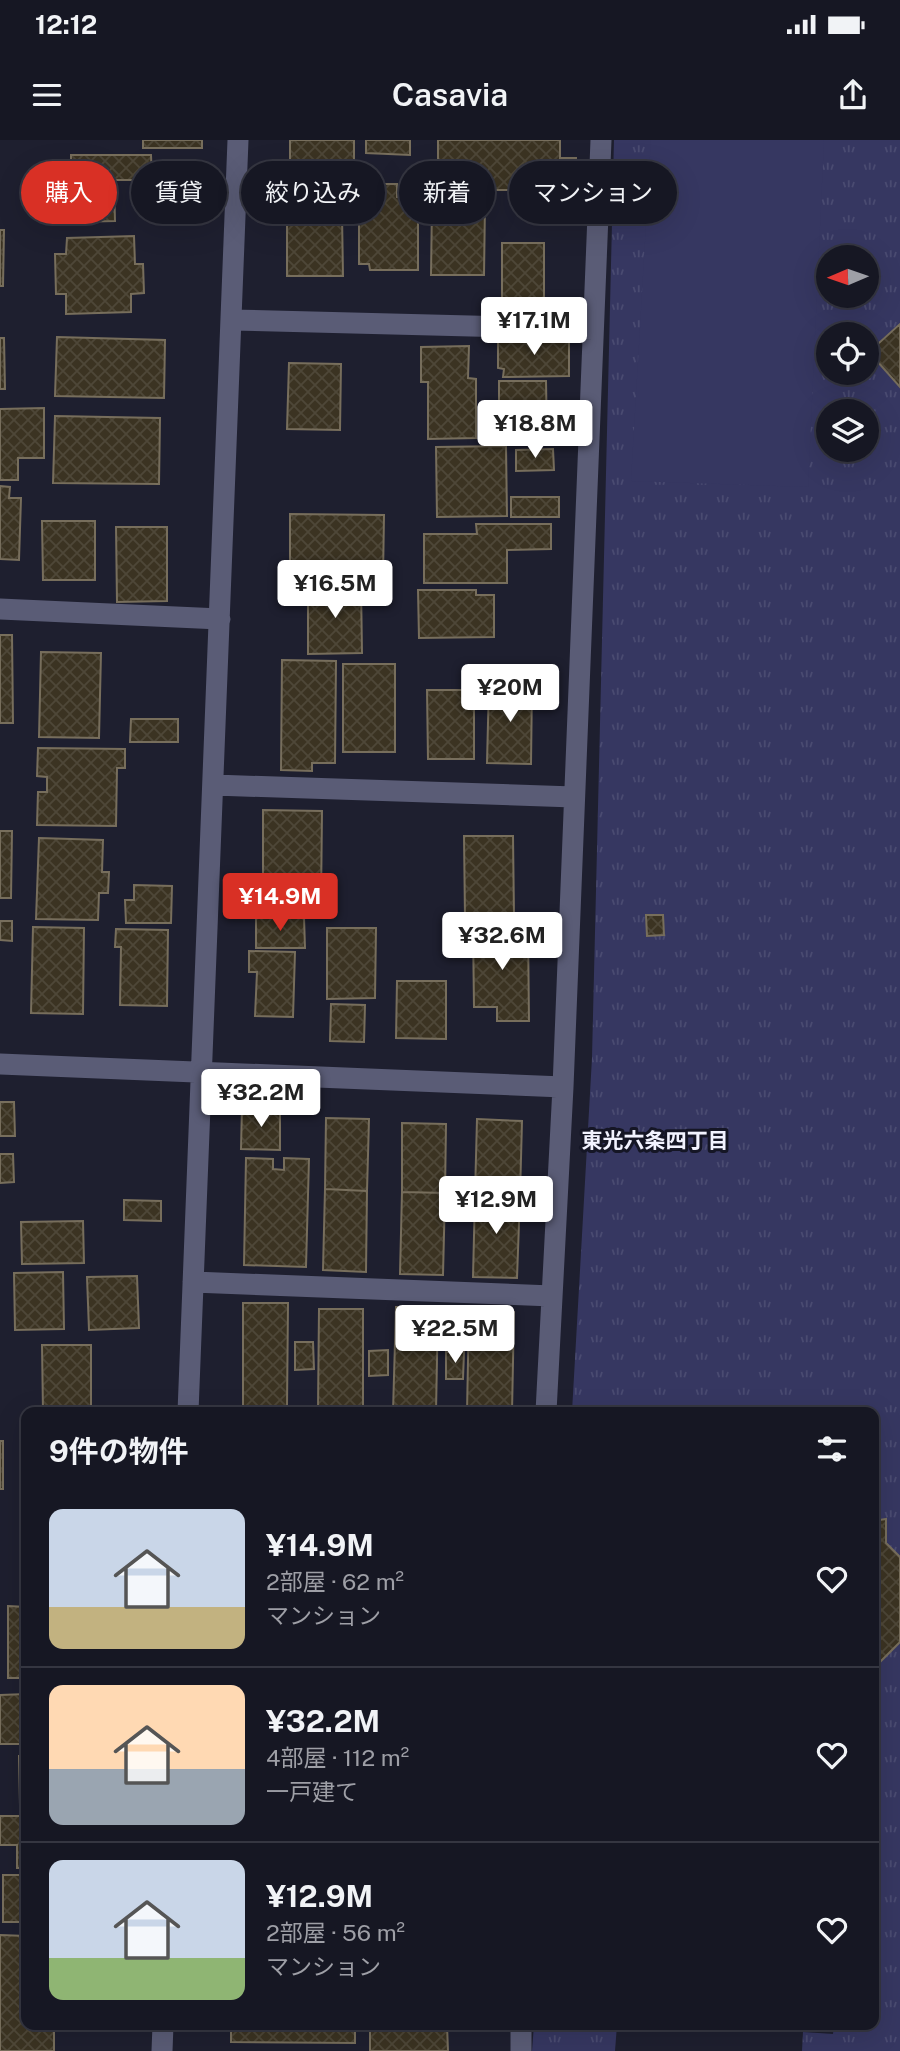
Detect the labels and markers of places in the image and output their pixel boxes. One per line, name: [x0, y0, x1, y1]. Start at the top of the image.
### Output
pin: ¥17.1M: [477, 298, 591, 357]
pin: ¥18.8M: [478, 400, 592, 460]
pin: ¥16.5M: [278, 560, 392, 620]
pin: ¥20M: [469, 664, 551, 724]
pin: ¥14.9M: [223, 874, 337, 933]
pin: ¥32.6M: [445, 912, 559, 972]
pin: ¥32.2M: [204, 1070, 318, 1129]
pin: ¥12.9M: [439, 1176, 553, 1236]
pin: ¥22.5M: [398, 1306, 512, 1365]

